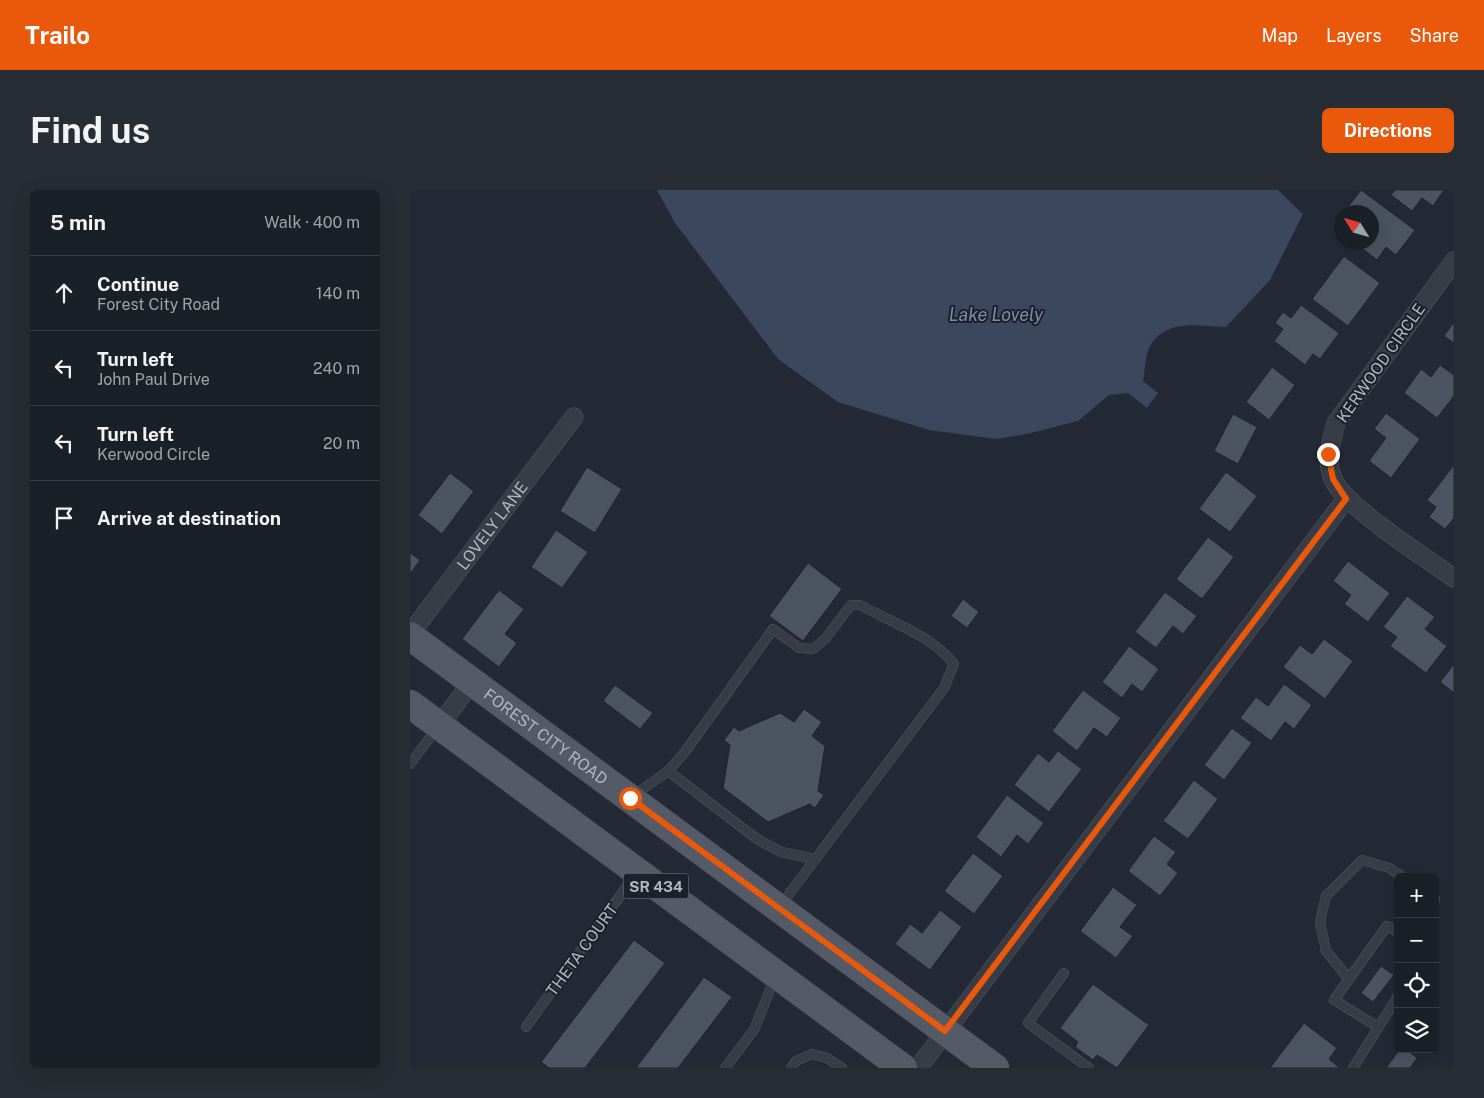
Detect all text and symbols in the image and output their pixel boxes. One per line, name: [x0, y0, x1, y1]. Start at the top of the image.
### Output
text: Trailo: [25, 21, 90, 49]
text: Map: [1262, 25, 1298, 46]
text: Layers: [1326, 25, 1382, 46]
text: Share: [1410, 25, 1459, 46]
button: Directions: [1322, 108, 1454, 153]
text: Find us: [30, 110, 150, 151]
north arrow: [1334, 205, 1379, 250]
text: 5 min: [50, 210, 106, 235]
text: Walk · 400 m: [264, 213, 360, 232]
text: Continue: [97, 273, 179, 295]
icon: ahead: [50, 279, 78, 307]
text: 140 m: [316, 284, 360, 303]
text: Forest City Road: [97, 295, 220, 314]
street label: KERWOOD CIRCLE: [1333, 300, 1429, 426]
water label: Lake Lovely: [949, 304, 1044, 325]
text: Turn left: [97, 348, 174, 370]
icon: left: [50, 354, 78, 382]
text: 240 m: [313, 359, 360, 378]
text: John Paul Drive: [97, 370, 210, 389]
text: Turn left: [97, 423, 174, 445]
icon: left: [50, 429, 78, 457]
text: 20 m: [323, 434, 360, 453]
route end: [1317, 443, 1340, 466]
text: Kerwood Circle: [97, 445, 210, 464]
street label: LOVELY LANE: [453, 478, 531, 573]
icon: arrive: [50, 504, 78, 532]
text: Arrive at destination: [97, 507, 281, 529]
street label: FOREST CITY ROAD: [480, 684, 612, 788]
route start: [619, 787, 642, 810]
map controls: [1394, 873, 1439, 1053]
button: +: [1394, 873, 1439, 918]
road number: SR 434: [624, 874, 688, 898]
street label: THETA COURT: [542, 900, 622, 1000]
button: −: [1394, 918, 1439, 963]
button: locate: [1394, 963, 1439, 1008]
button: layers: [1394, 1008, 1439, 1053]

